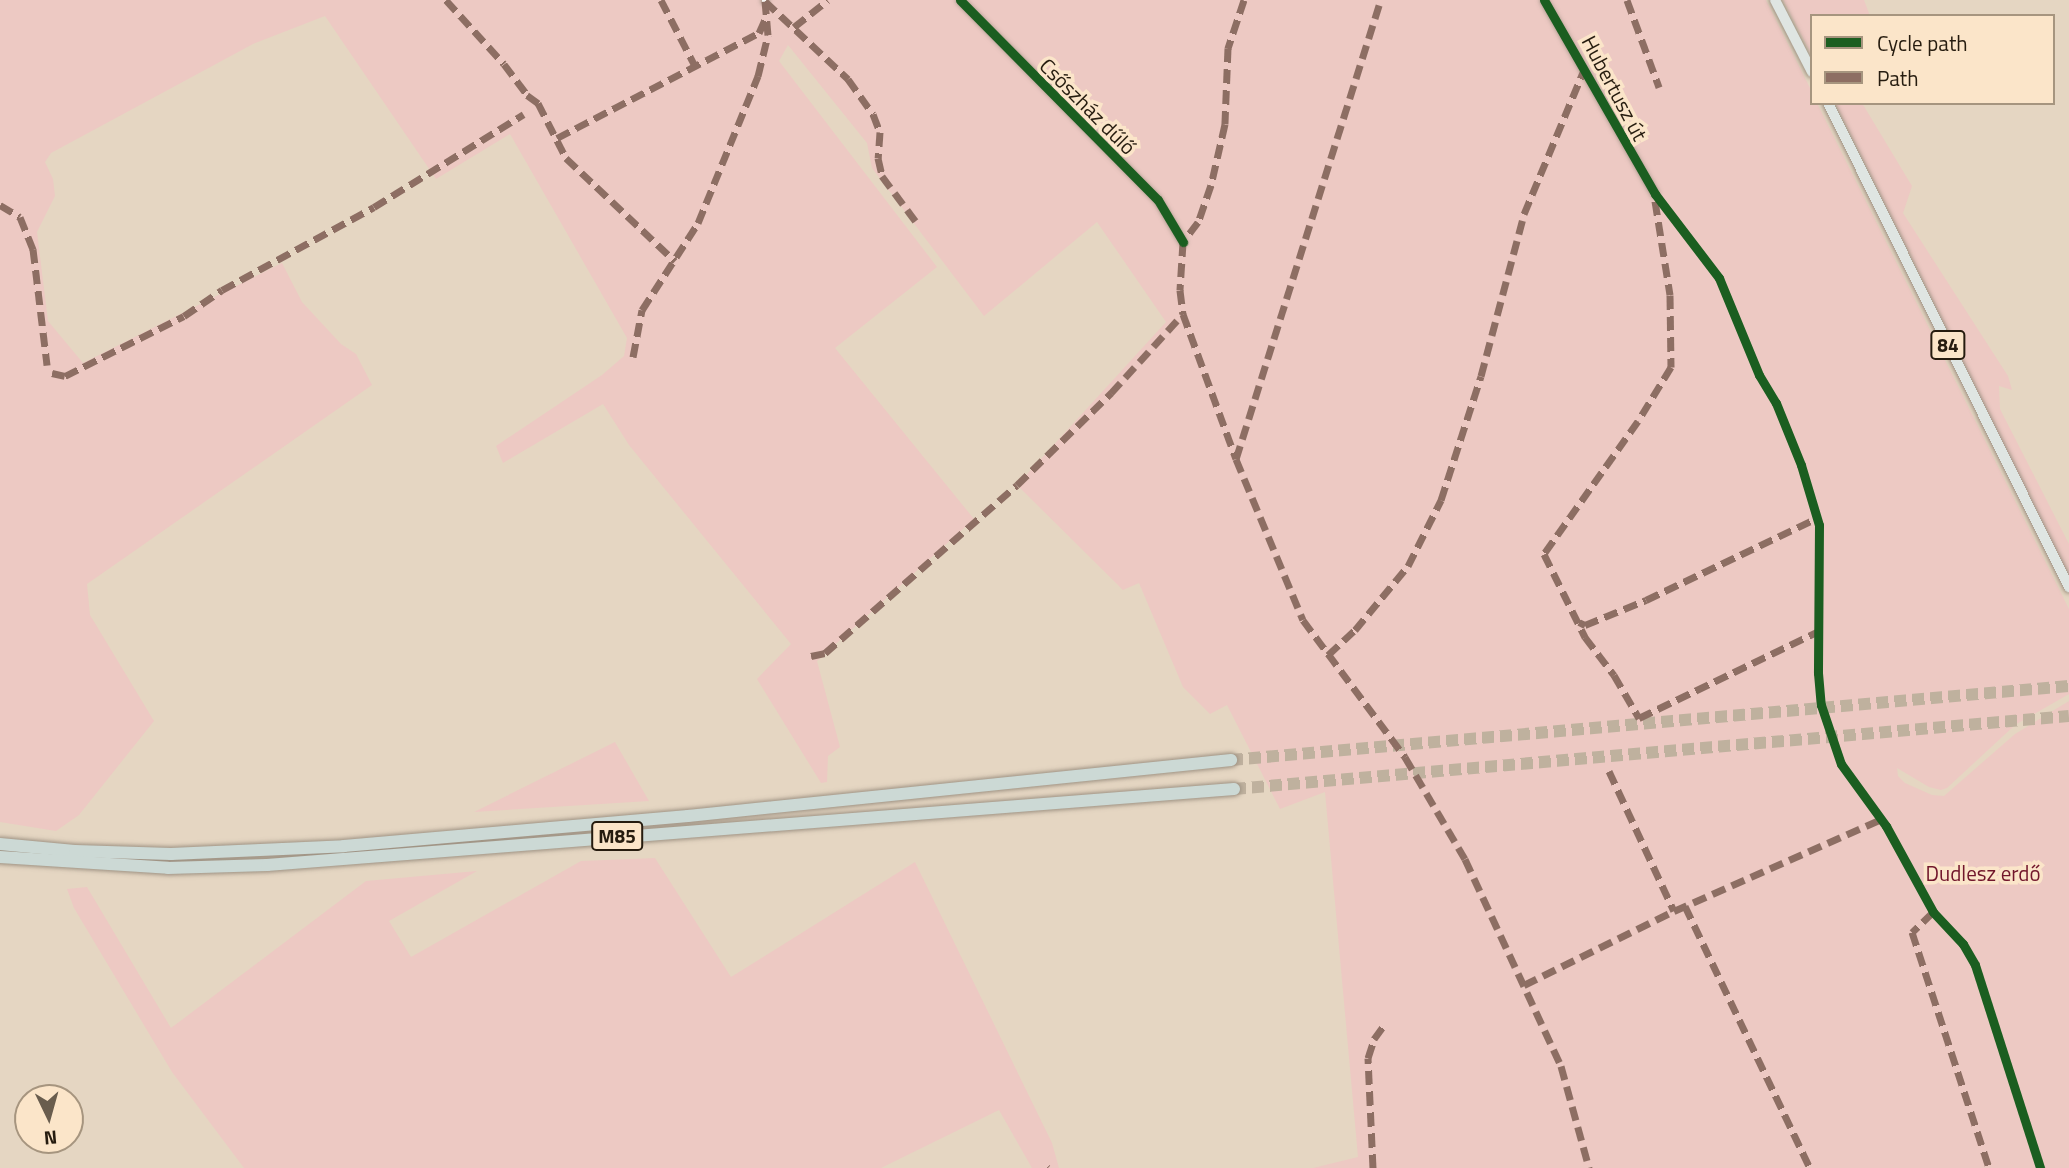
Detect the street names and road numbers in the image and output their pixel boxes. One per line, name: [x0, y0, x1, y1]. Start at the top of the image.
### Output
street label: Hubertusz út: [1577, 31, 1653, 145]
street label: Csőszház dűlő: [1035, 53, 1141, 159]
road number: 84: [1929, 330, 1967, 360]
road number: M85: [591, 820, 643, 852]

